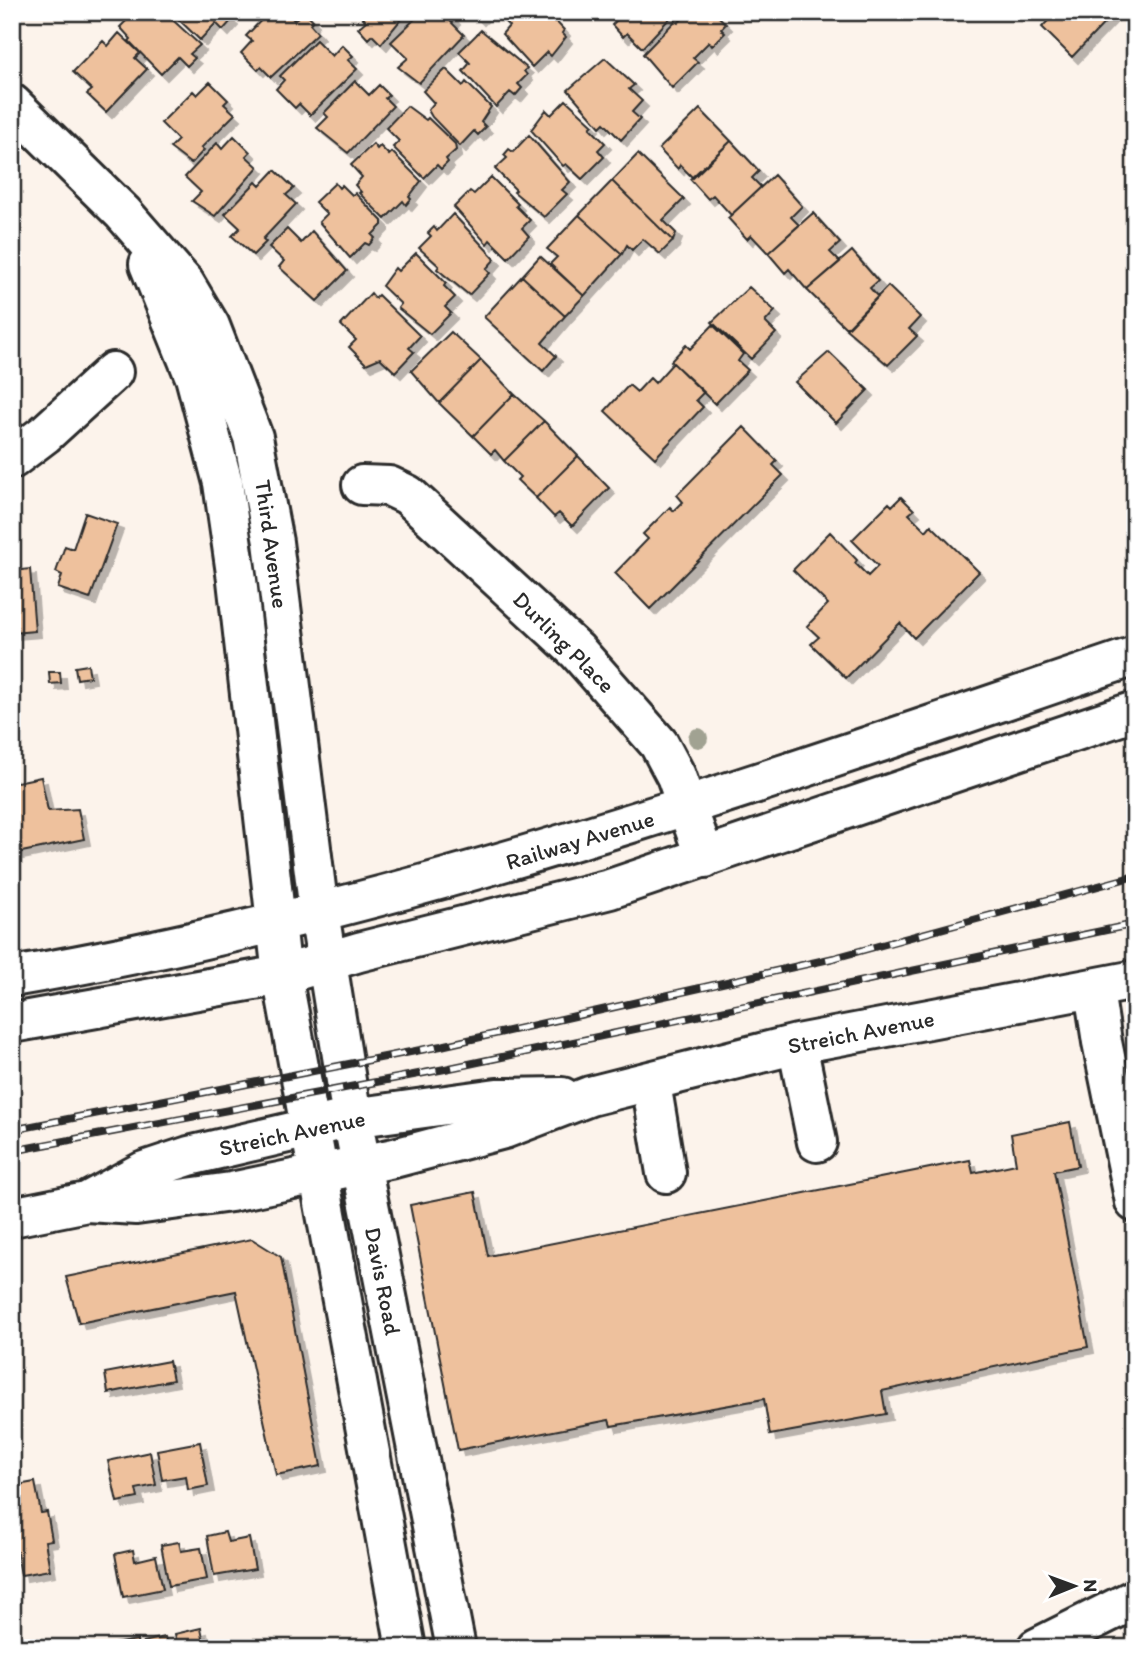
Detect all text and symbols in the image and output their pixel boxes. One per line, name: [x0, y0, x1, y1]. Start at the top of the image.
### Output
street label: Third Avenue: [249, 478, 295, 610]
street label: Durling Place: [507, 585, 621, 699]
street label: Railway Avenue: [502, 804, 658, 876]
street label: Streich Avenue: [785, 1004, 937, 1060]
street label: Streich Avenue: [216, 1104, 368, 1162]
street label: Davis Road: [359, 1225, 407, 1338]
north arrow: [1038, 1552, 1108, 1622]
text: N: [1079, 1579, 1102, 1592]

